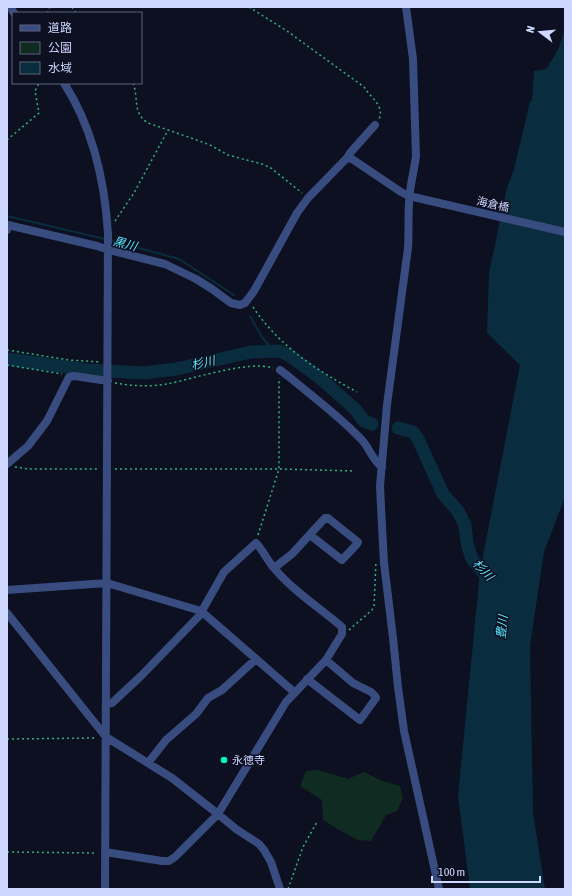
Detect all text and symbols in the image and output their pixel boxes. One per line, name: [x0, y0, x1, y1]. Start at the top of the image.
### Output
legend: [12, 12, 142, 84]
north arrow: [520, 12, 560, 52]
text: 道路: [48, 21, 72, 35]
text: N: [524, 24, 537, 34]
text: 公園: [48, 41, 72, 55]
text: 水域: [48, 61, 72, 75]
street label: 海倉橋: [476, 194, 510, 214]
water label: 黒川: [112, 234, 140, 254]
water label: 杉川: [190, 353, 218, 373]
water label: 杉川: [470, 556, 498, 585]
water label: 豊川: [494, 612, 510, 640]
place label: 永徳寺: [232, 754, 265, 766]
marker: 永徳寺: [219, 755, 229, 765]
scale bar: [432, 858, 540, 884]
text: 100 m: [438, 865, 465, 879]

